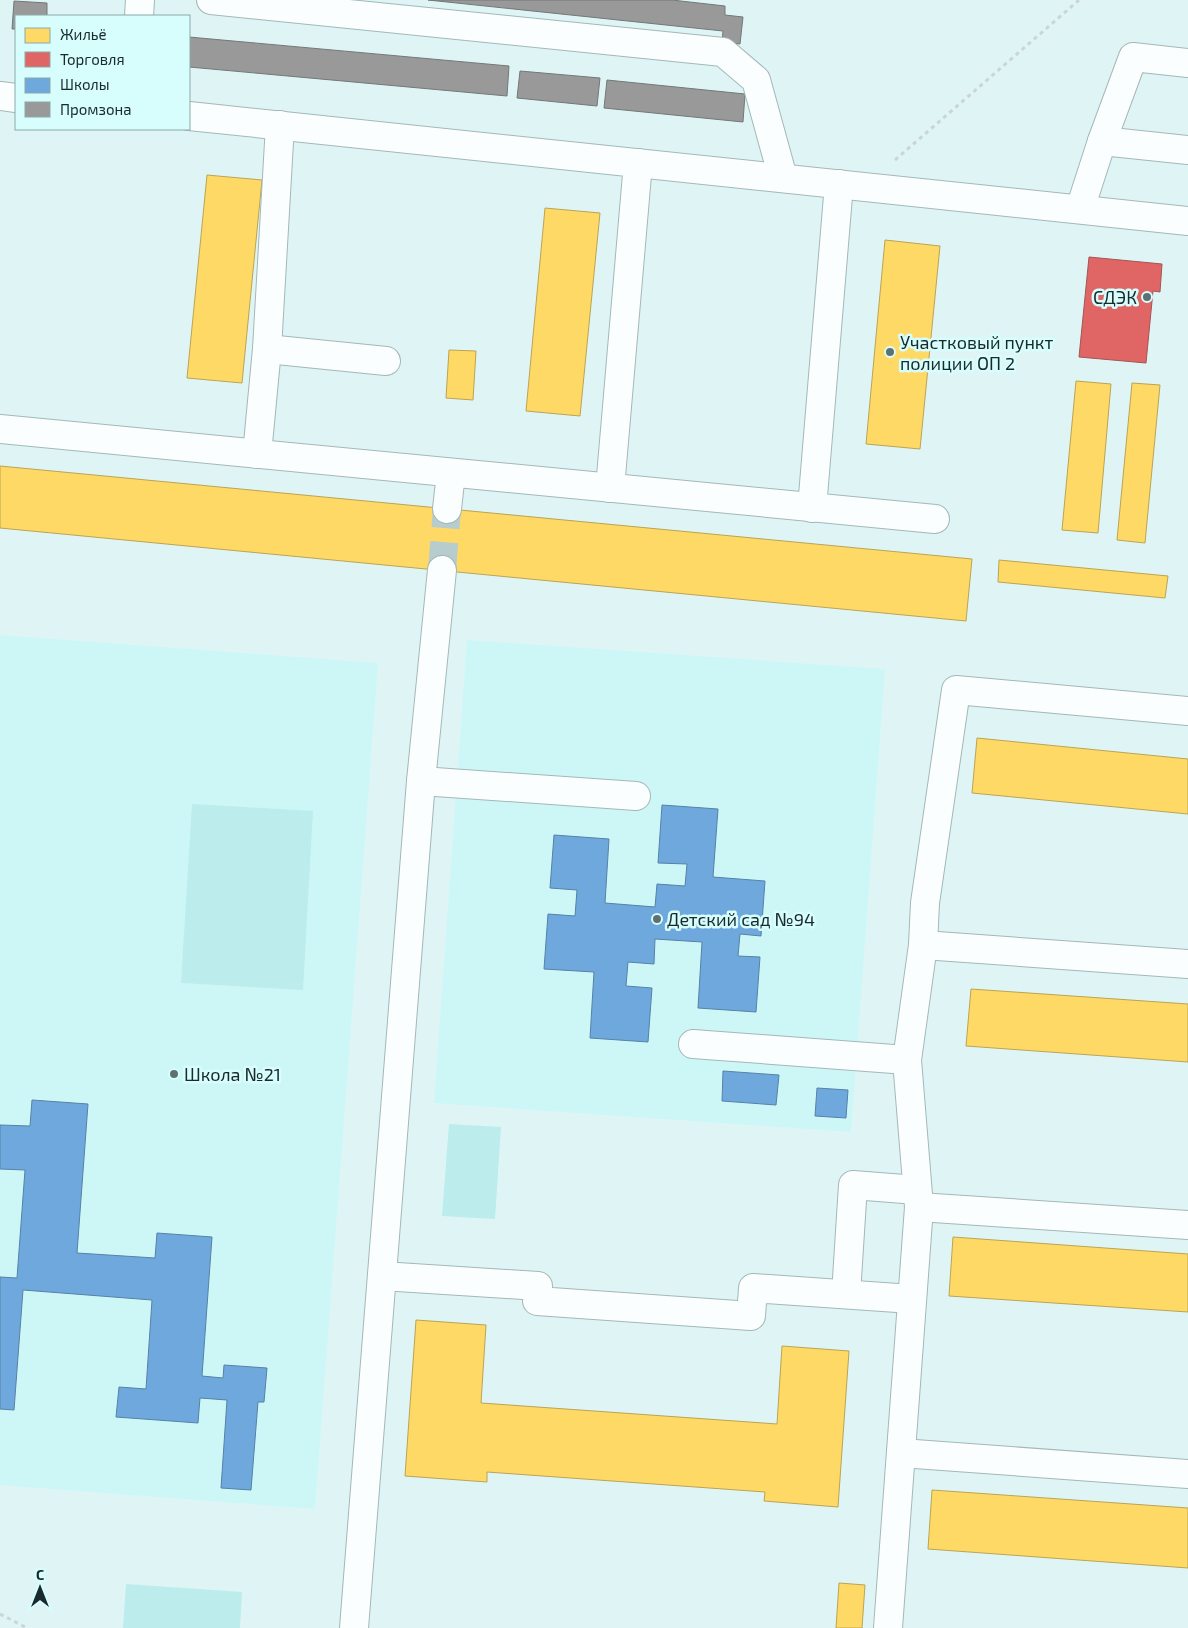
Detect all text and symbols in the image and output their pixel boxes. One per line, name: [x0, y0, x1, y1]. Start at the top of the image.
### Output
legend: [15, 15, 190, 130]
text: Жильё: [60, 25, 107, 43]
text: Торговля: [60, 50, 125, 68]
text: Школы: [60, 75, 110, 93]
text: Промзона: [60, 100, 132, 118]
place label: СДЭК: [1093, 286, 1137, 308]
marker: СДЭК: [1141, 291, 1153, 303]
place label: Участковый пункт полиции ОП 2: [900, 331, 1054, 374]
marker: Участковый пункт полиции ОП 2: [884, 346, 896, 358]
place label: Детский сад №94: [667, 908, 815, 930]
marker: Детский сад №94: [651, 913, 663, 925]
place label: Школа №21: [184, 1063, 281, 1085]
marker: Школа №21: [168, 1068, 180, 1080]
north arrow: [15, 1563, 65, 1613]
text: С: [36, 1566, 44, 1583]

